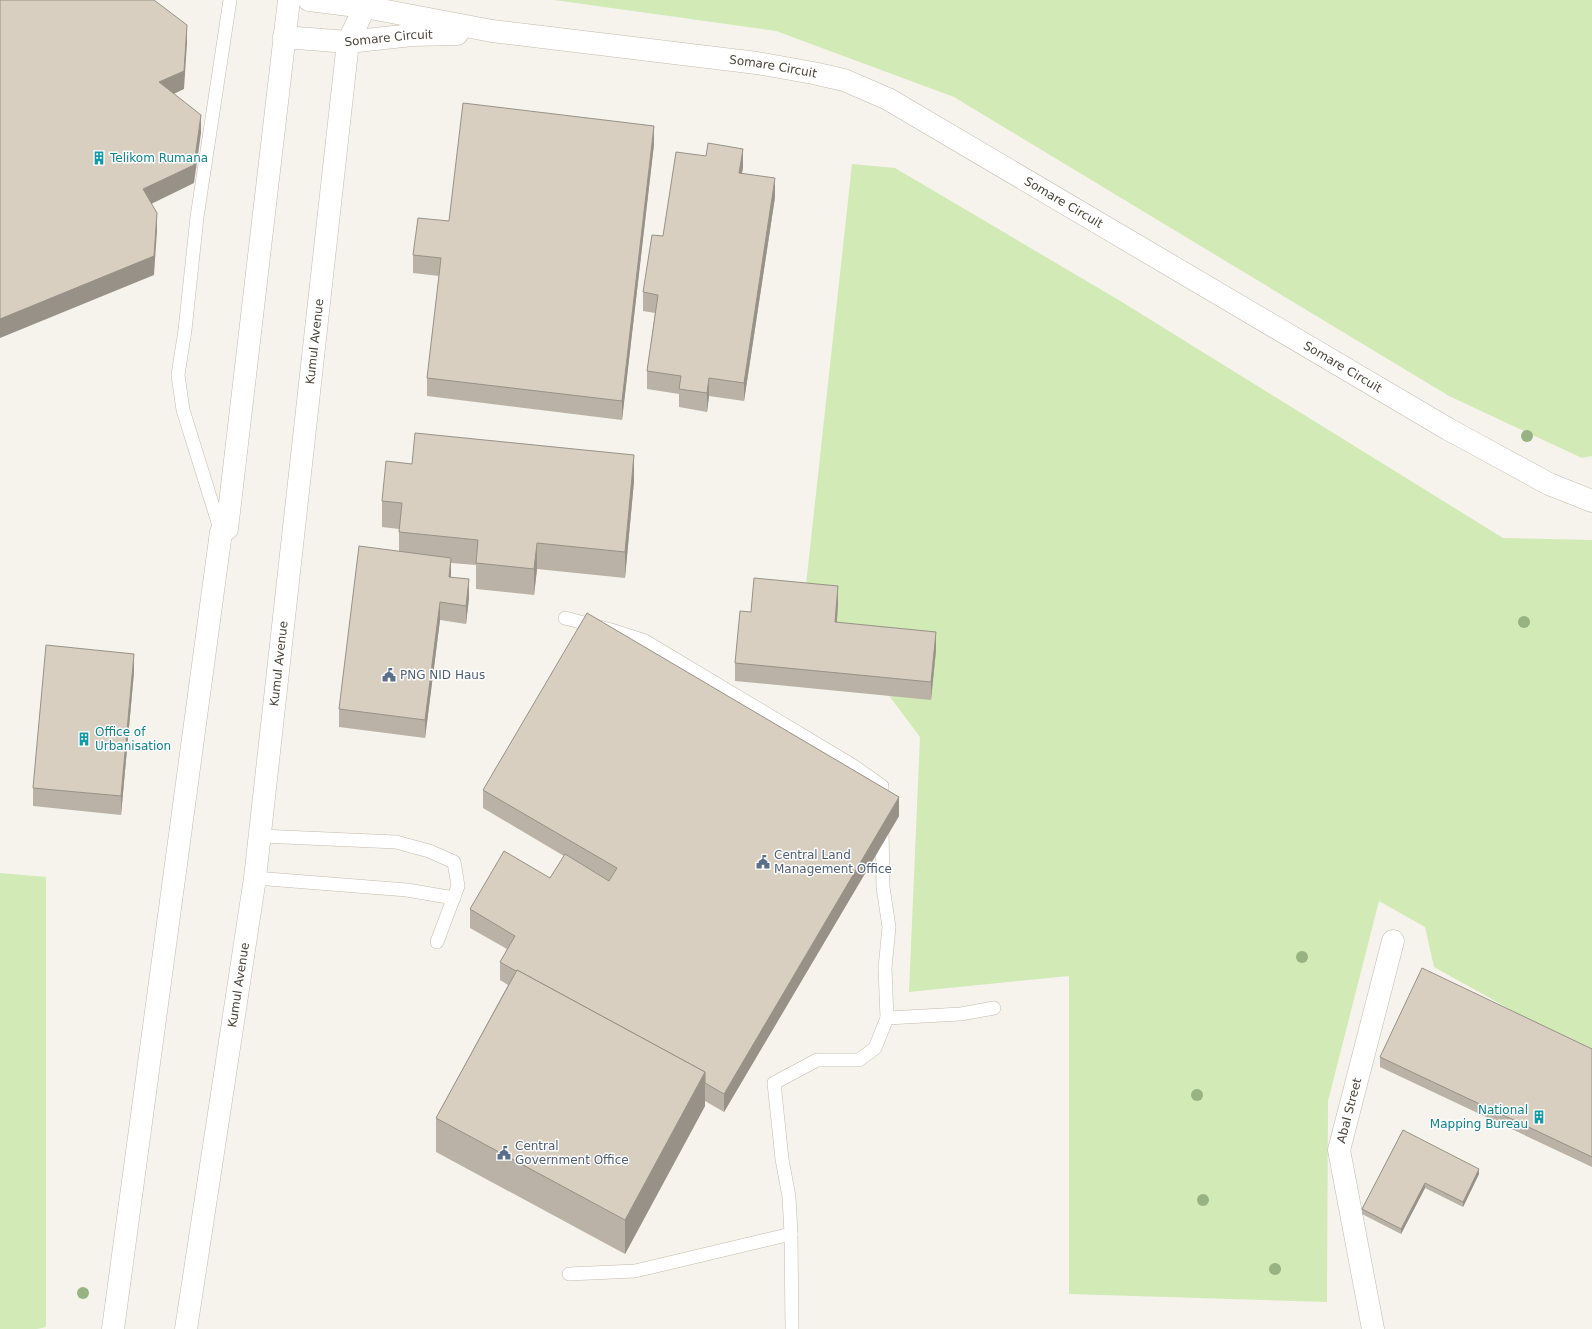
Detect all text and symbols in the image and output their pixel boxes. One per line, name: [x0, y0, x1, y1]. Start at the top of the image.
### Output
street label: Somare Circuit: [344, 28, 433, 49]
street label: Somare Circuit: [728, 53, 819, 81]
building icon: Telikom Rumana: [91, 150, 107, 166]
place label: Telikom Rumana: [109, 151, 208, 165]
street label: Somare Circuit: [1022, 174, 1106, 231]
street label: Kumul Avenue: [303, 298, 326, 385]
street label: Somare Circuit: [1301, 338, 1385, 396]
street label: Kumul Avenue: [267, 620, 291, 707]
public building icon: PNG NID Haus: [381, 667, 397, 683]
place label: PNG NID Haus: [400, 668, 485, 682]
place label: Office of Urbanisation: [95, 725, 171, 753]
building icon: Office of Urbanisation: [76, 731, 92, 747]
place label: Central Land Management Office: [774, 848, 892, 876]
public building icon: Central Land Management Office: [755, 854, 771, 870]
street label: Kumul Avenue: [225, 941, 252, 1029]
street label: Abal Street: [1334, 1076, 1364, 1145]
place label: National Mapping Bureau: [1430, 1103, 1528, 1131]
building icon: National Mapping Bureau: [1531, 1109, 1547, 1125]
place label: Central Government Office: [515, 1139, 629, 1167]
public building icon: Central Government Office: [496, 1145, 512, 1161]

